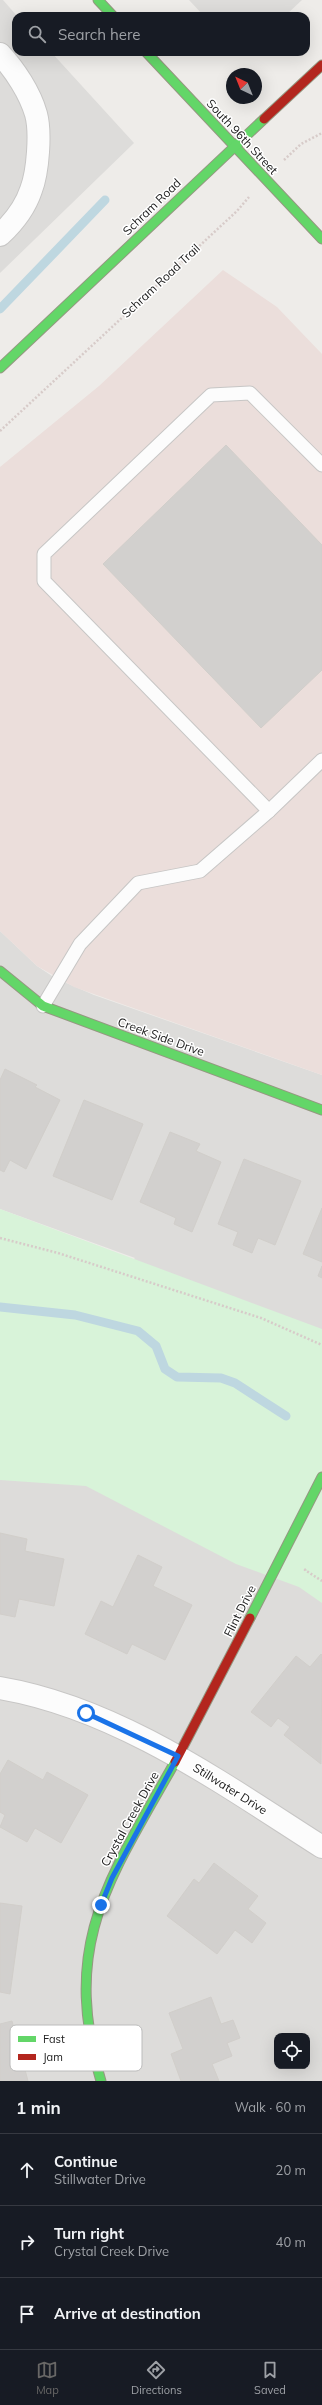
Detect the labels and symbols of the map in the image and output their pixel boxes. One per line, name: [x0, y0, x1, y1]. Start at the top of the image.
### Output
north arrow: [226, 68, 262, 104]
street label: South 96th Street: [204, 96, 281, 177]
street label: Schram Road: [119, 175, 184, 238]
street label: Schram Road Trail: [118, 240, 203, 321]
street label: Creek Side Drive: [116, 1014, 207, 1059]
street label: Flint Drive: [220, 1583, 259, 1639]
route start: [77, 1704, 95, 1722]
street label: Stillwater Drive: [190, 1760, 270, 1817]
street label: Crystal Creek Drive: [97, 1769, 162, 1869]
route end: [92, 1896, 110, 1914]
legend: [10, 2025, 142, 2071]
text: Fast: [43, 2032, 65, 2046]
text: Jam: [43, 2050, 63, 2064]

